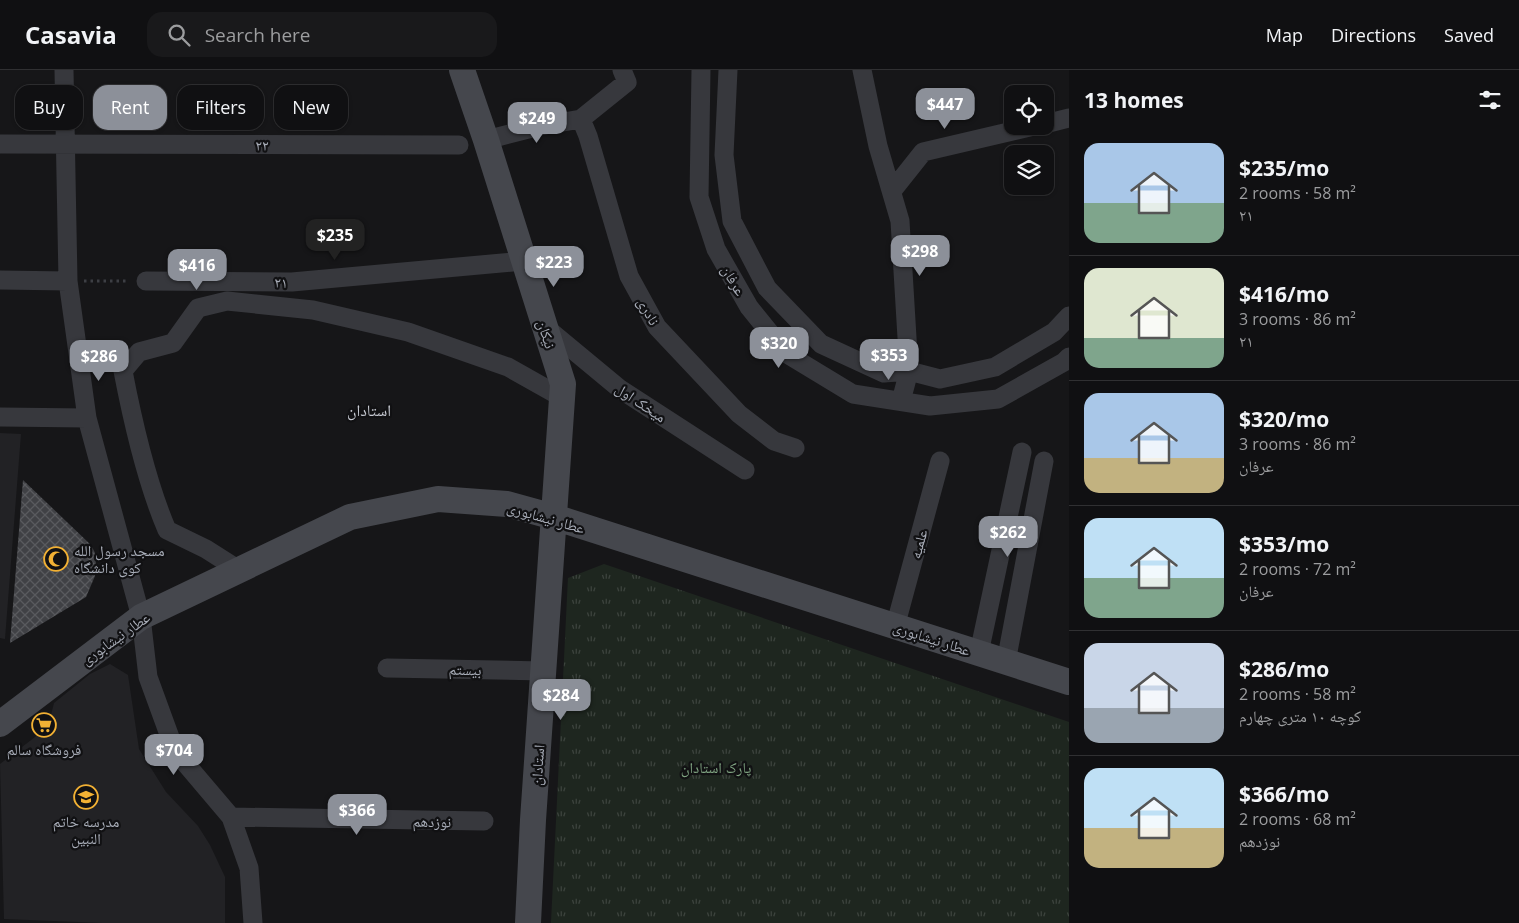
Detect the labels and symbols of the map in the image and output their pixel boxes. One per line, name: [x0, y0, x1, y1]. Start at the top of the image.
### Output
pin: $447: [915, 88, 975, 130]
pin: $249: [507, 102, 567, 144]
street label: ۲۲: [255, 135, 269, 155]
pin: $235: [305, 218, 365, 261]
pin: $298: [890, 234, 950, 277]
pin: $223: [524, 246, 584, 288]
pin: $416: [167, 248, 227, 291]
street label: عرفان: [716, 261, 751, 300]
street label: ۲۱: [274, 272, 288, 292]
street label: نادری: [632, 293, 665, 329]
street label: نیکان: [532, 317, 561, 351]
pin: $320: [749, 326, 809, 369]
pin: $353: [859, 338, 919, 381]
pin: $286: [69, 340, 129, 382]
street label: میخک اول: [611, 378, 670, 427]
district label: استادان: [347, 399, 391, 421]
street label: عطار نیشابوری: [505, 496, 588, 539]
pin: $262: [978, 516, 1038, 558]
street label: علمیه: [905, 527, 932, 561]
place label: مسجد رسول الله کوی دانشگاه: [74, 540, 165, 578]
mosque icon: مسجد رسول الله کوی دانشگاه: [43, 546, 69, 572]
street label: عطار نیشابوری: [77, 607, 154, 670]
street label: عطار نیشابوری: [891, 616, 974, 661]
street label: بیستم: [448, 659, 482, 680]
pin: $284: [531, 678, 591, 721]
supermarket icon: فروشگاه سالم: [31, 712, 57, 738]
pin: $704: [144, 734, 204, 776]
place label: فروشگاه سالم: [7, 739, 81, 760]
street label: استادان: [526, 744, 549, 786]
park label: پارک استادان: [681, 757, 751, 778]
school or university icon: مدرسه خاتم النبین: [73, 784, 99, 810]
pin: $366: [327, 794, 387, 836]
place label: مدرسه خاتم النبین: [53, 811, 120, 849]
street label: نوزدهم: [412, 811, 452, 832]

